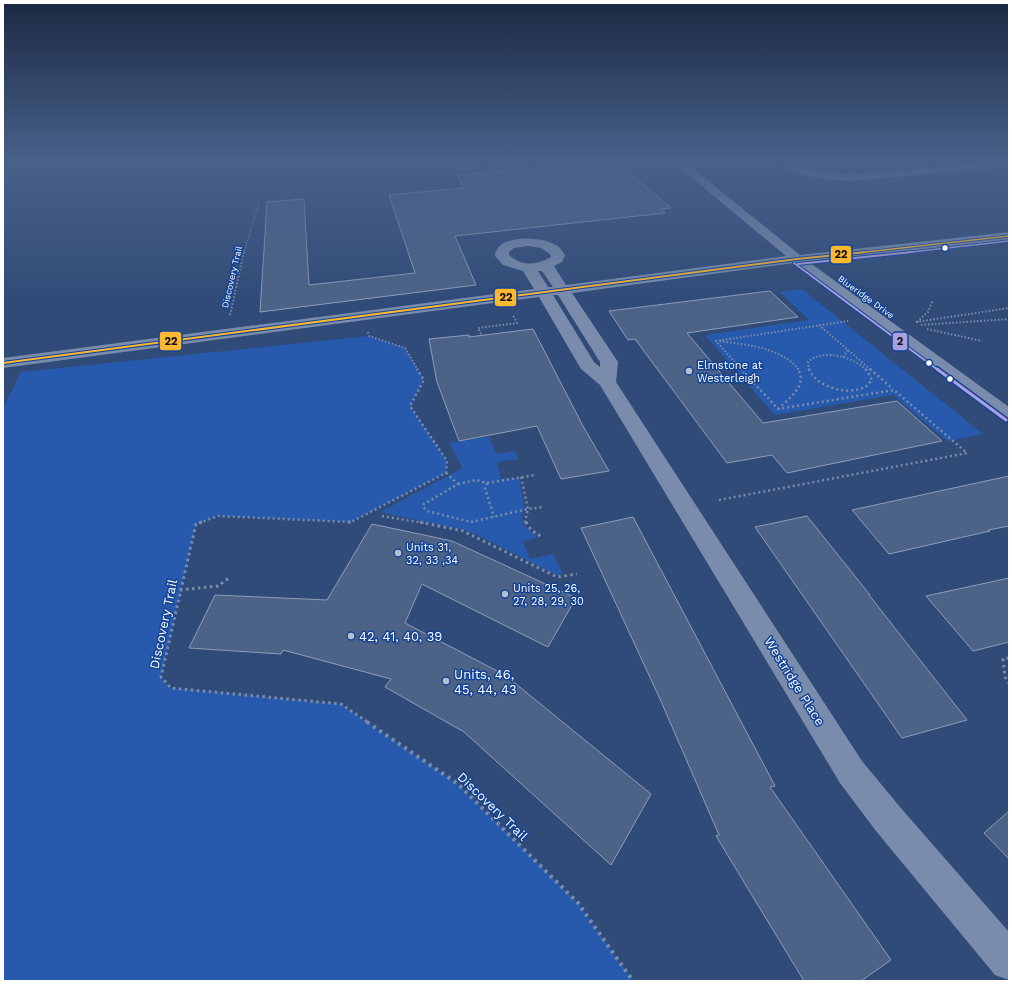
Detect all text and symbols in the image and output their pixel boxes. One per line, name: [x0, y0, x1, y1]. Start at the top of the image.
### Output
unlabelled marker: [940, 243, 950, 253]
street label: Discovery Trail: [220, 245, 244, 309]
line badge: 22: [830, 245, 852, 264]
text: 22: [834, 248, 848, 261]
street label: Blueridge Drive: [836, 273, 896, 321]
line badge: 22: [494, 288, 517, 307]
text: 22: [499, 291, 513, 304]
line badge: 22: [159, 331, 182, 351]
line badge: 2: [892, 332, 908, 351]
text: 22: [164, 335, 178, 348]
text: 2: [897, 335, 904, 348]
unlabelled marker: [924, 358, 934, 368]
place label: Elmstone at Westerleigh: [697, 359, 763, 385]
marker: Elmstone at Westerleigh: [684, 366, 694, 376]
unlabelled marker: [945, 374, 955, 384]
place label: Units 31, 32, 33 ,34: [406, 541, 458, 567]
marker: Units 31, 32, 33 ,34: [393, 548, 403, 558]
street label: Discovery Trail: [147, 578, 180, 670]
place label: Units 25, 26, 27, 28, 29, 30: [513, 582, 584, 608]
marker: Units 25, 26, 27, 28, 29, 30: [500, 589, 510, 599]
place label: 42, 41, 40, 39: [359, 629, 442, 644]
marker: 42, 41, 40, 39: [346, 631, 356, 641]
street label: Westridge Place: [761, 634, 828, 728]
place label: Units, 46, 45, 44, 43: [454, 667, 517, 697]
marker: Units, 46, 45, 44, 43: [441, 676, 451, 686]
street label: Discovery Trail: [454, 769, 531, 844]

